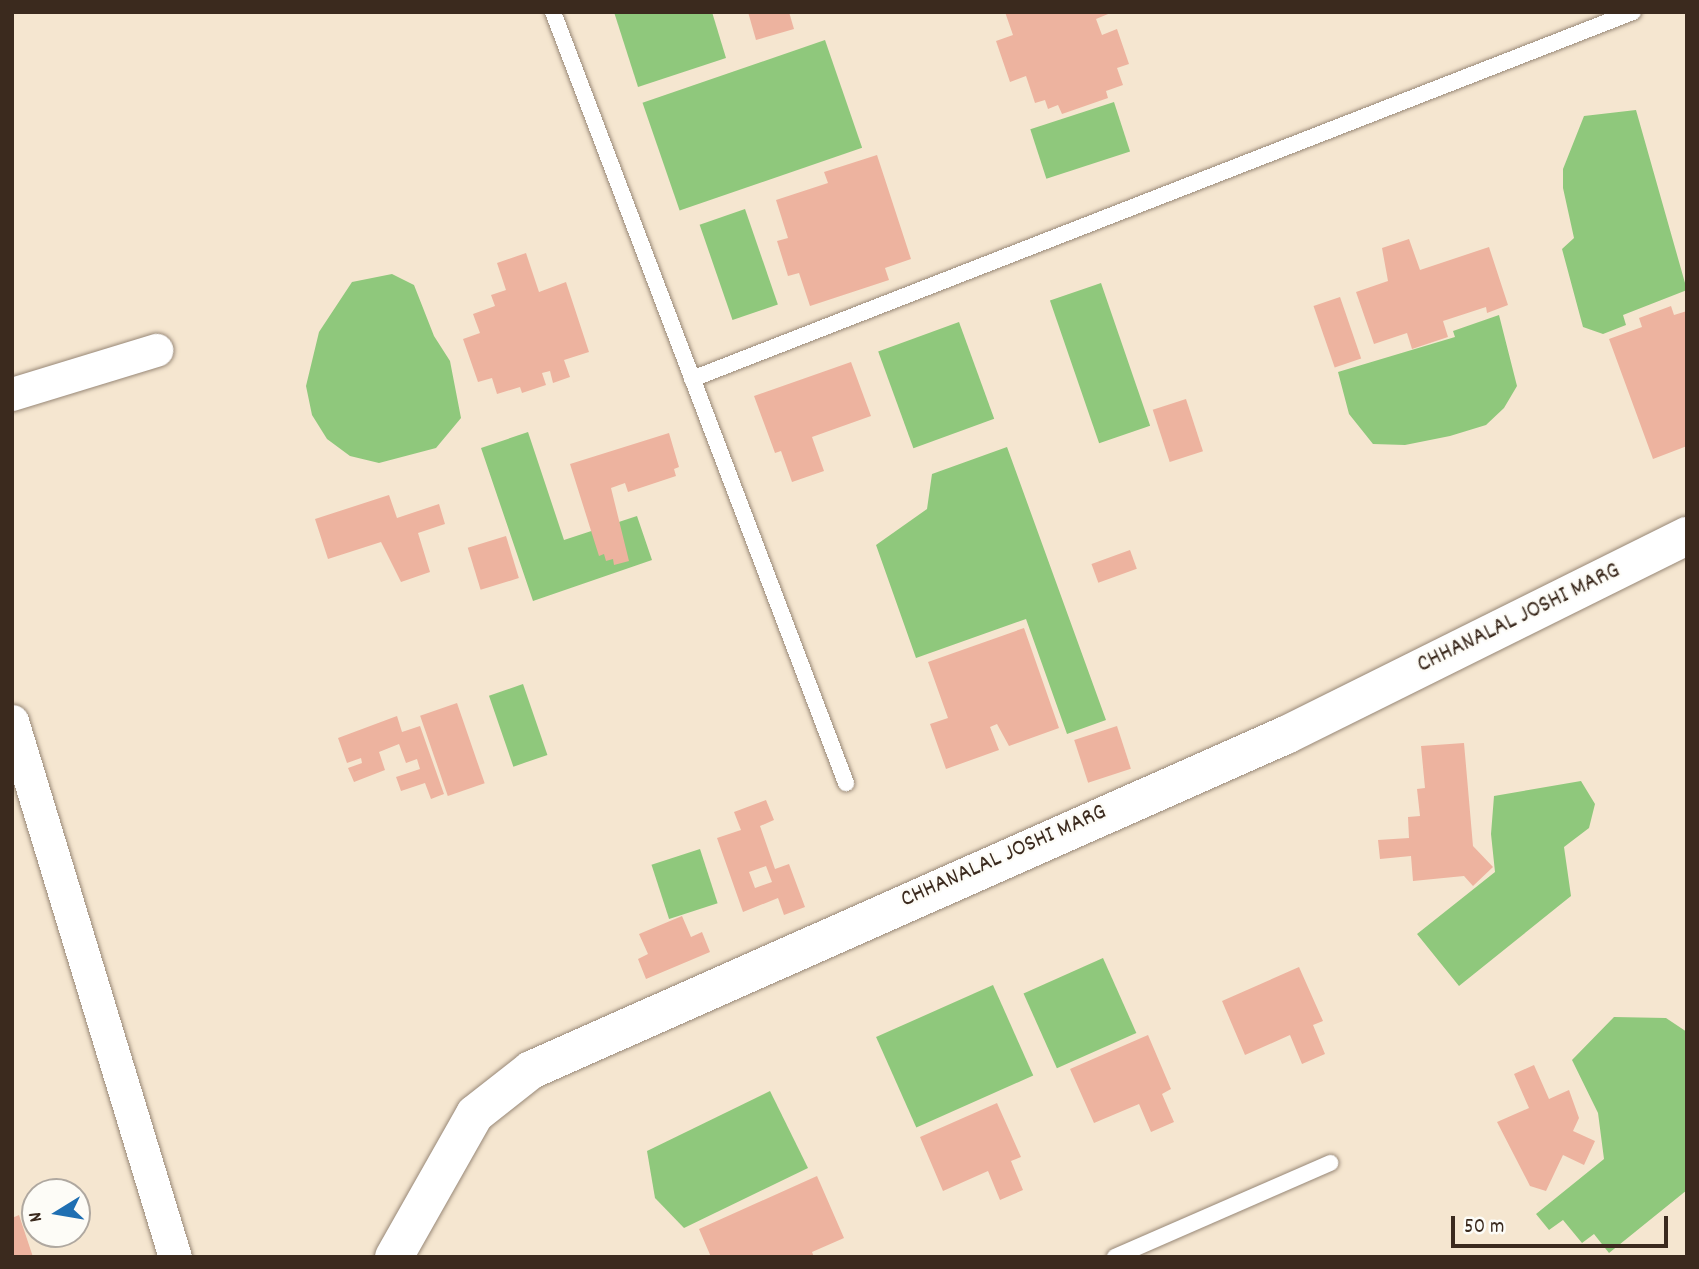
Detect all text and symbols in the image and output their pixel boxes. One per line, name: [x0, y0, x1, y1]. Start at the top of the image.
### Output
street label: CHHANALAL JOSHI MARG: [1413, 557, 1625, 681]
street label: CHHANALAL JOSHI MARG: [897, 799, 1111, 915]
north arrow: [21, 1178, 91, 1248]
scale bar: [1454, 1202, 1671, 1246]
text: N: [23, 1210, 51, 1224]
text: 50 m: [1464, 1213, 1504, 1243]

